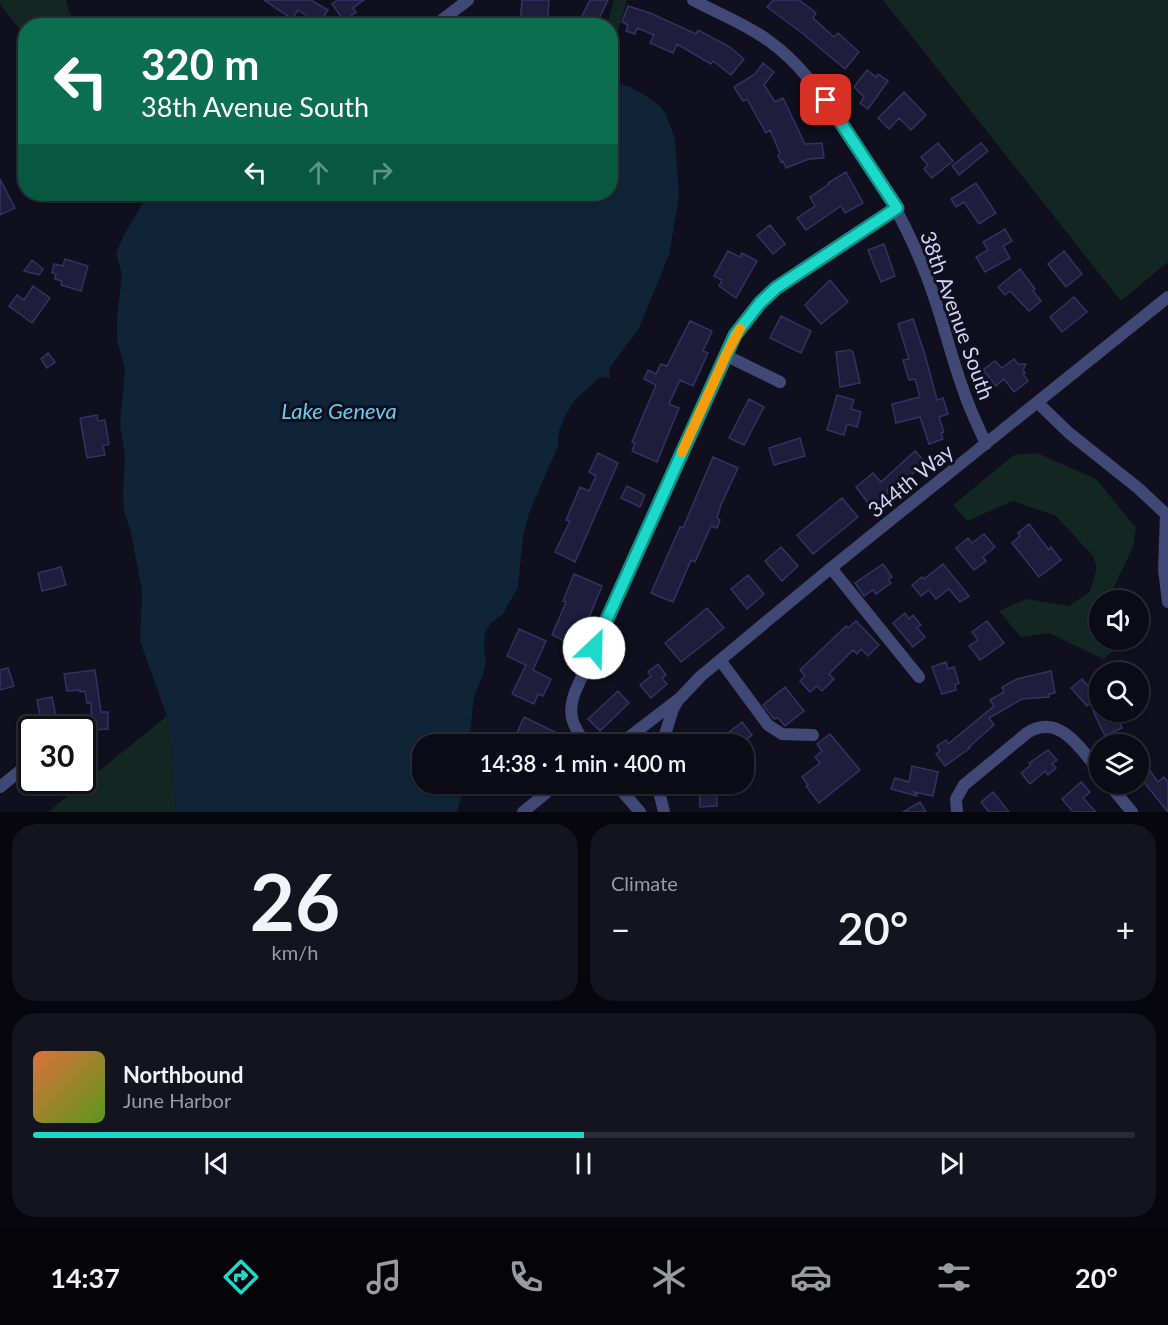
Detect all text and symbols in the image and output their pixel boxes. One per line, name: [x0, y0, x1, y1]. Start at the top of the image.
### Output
text: 320 m: [141, 39, 259, 89]
icon: left: [42, 42, 120, 120]
pin: [800, 74, 851, 125]
icon: arrive: [809, 83, 842, 116]
text: 38th Avenue South: [141, 90, 369, 123]
icon: left: [239, 156, 272, 189]
icon: ahead: [302, 156, 335, 189]
icon: right: [365, 156, 398, 189]
street label: 38th Avenue South: [916, 227, 1000, 403]
water label: Lake Geneva: [281, 397, 397, 424]
street label: 344th Way: [862, 438, 958, 522]
map controls: [1089, 590, 1149, 794]
button: sound: [1089, 590, 1149, 650]
position arrow: [562, 616, 626, 680]
button: search: [1089, 662, 1149, 722]
speed limit sign: 30: [18, 716, 96, 794]
button: layers: [1089, 734, 1149, 794]
text: 14:38 · 1 min · 400 m: [480, 750, 686, 777]
text: 26: [250, 854, 340, 948]
text: Climate: [611, 871, 678, 895]
text: 20°: [838, 901, 908, 955]
text: −: [611, 909, 630, 949]
text: +: [1116, 909, 1135, 949]
text: km/h: [272, 940, 318, 964]
text: Northbound: [123, 1061, 243, 1088]
text: June Harbor: [123, 1088, 231, 1112]
icon: previous: [200, 1147, 233, 1180]
icon: pause: [567, 1147, 600, 1180]
icon: next: [935, 1147, 968, 1180]
icon: directions: [220, 1256, 262, 1298]
icon: music: [363, 1256, 405, 1298]
icon: phone: [505, 1256, 547, 1298]
icon: climate: [648, 1256, 690, 1298]
icon: car: [790, 1256, 832, 1298]
icon: filters: [933, 1256, 975, 1298]
text: 14:37: [50, 1261, 120, 1294]
text: 20°: [1075, 1261, 1118, 1294]

